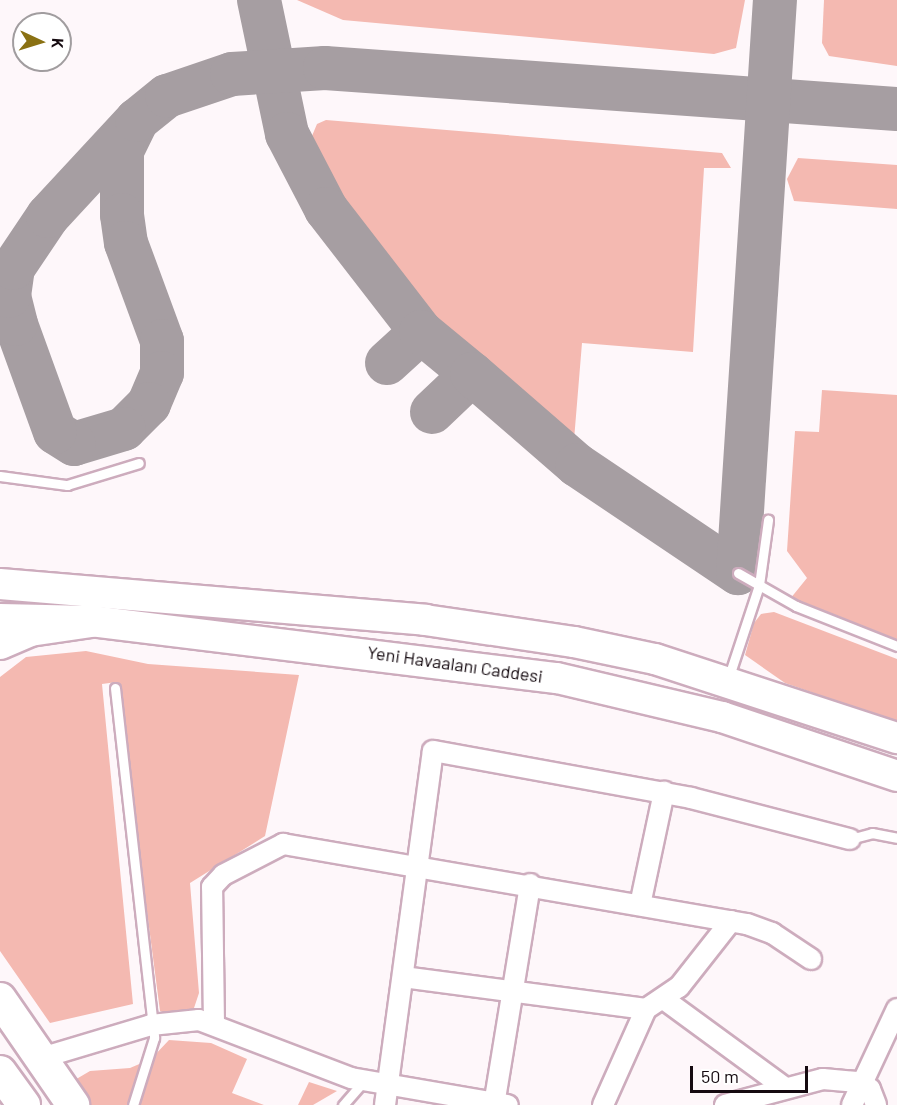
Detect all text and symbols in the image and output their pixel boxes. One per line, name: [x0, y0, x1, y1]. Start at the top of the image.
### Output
north arrow: [12, 12, 72, 72]
text: K: [49, 37, 68, 49]
street label: Yeni Havaalanı Caddesi: [366, 641, 544, 687]
scale bar: [693, 1054, 812, 1092]
text: 50 m: [701, 1065, 739, 1087]

